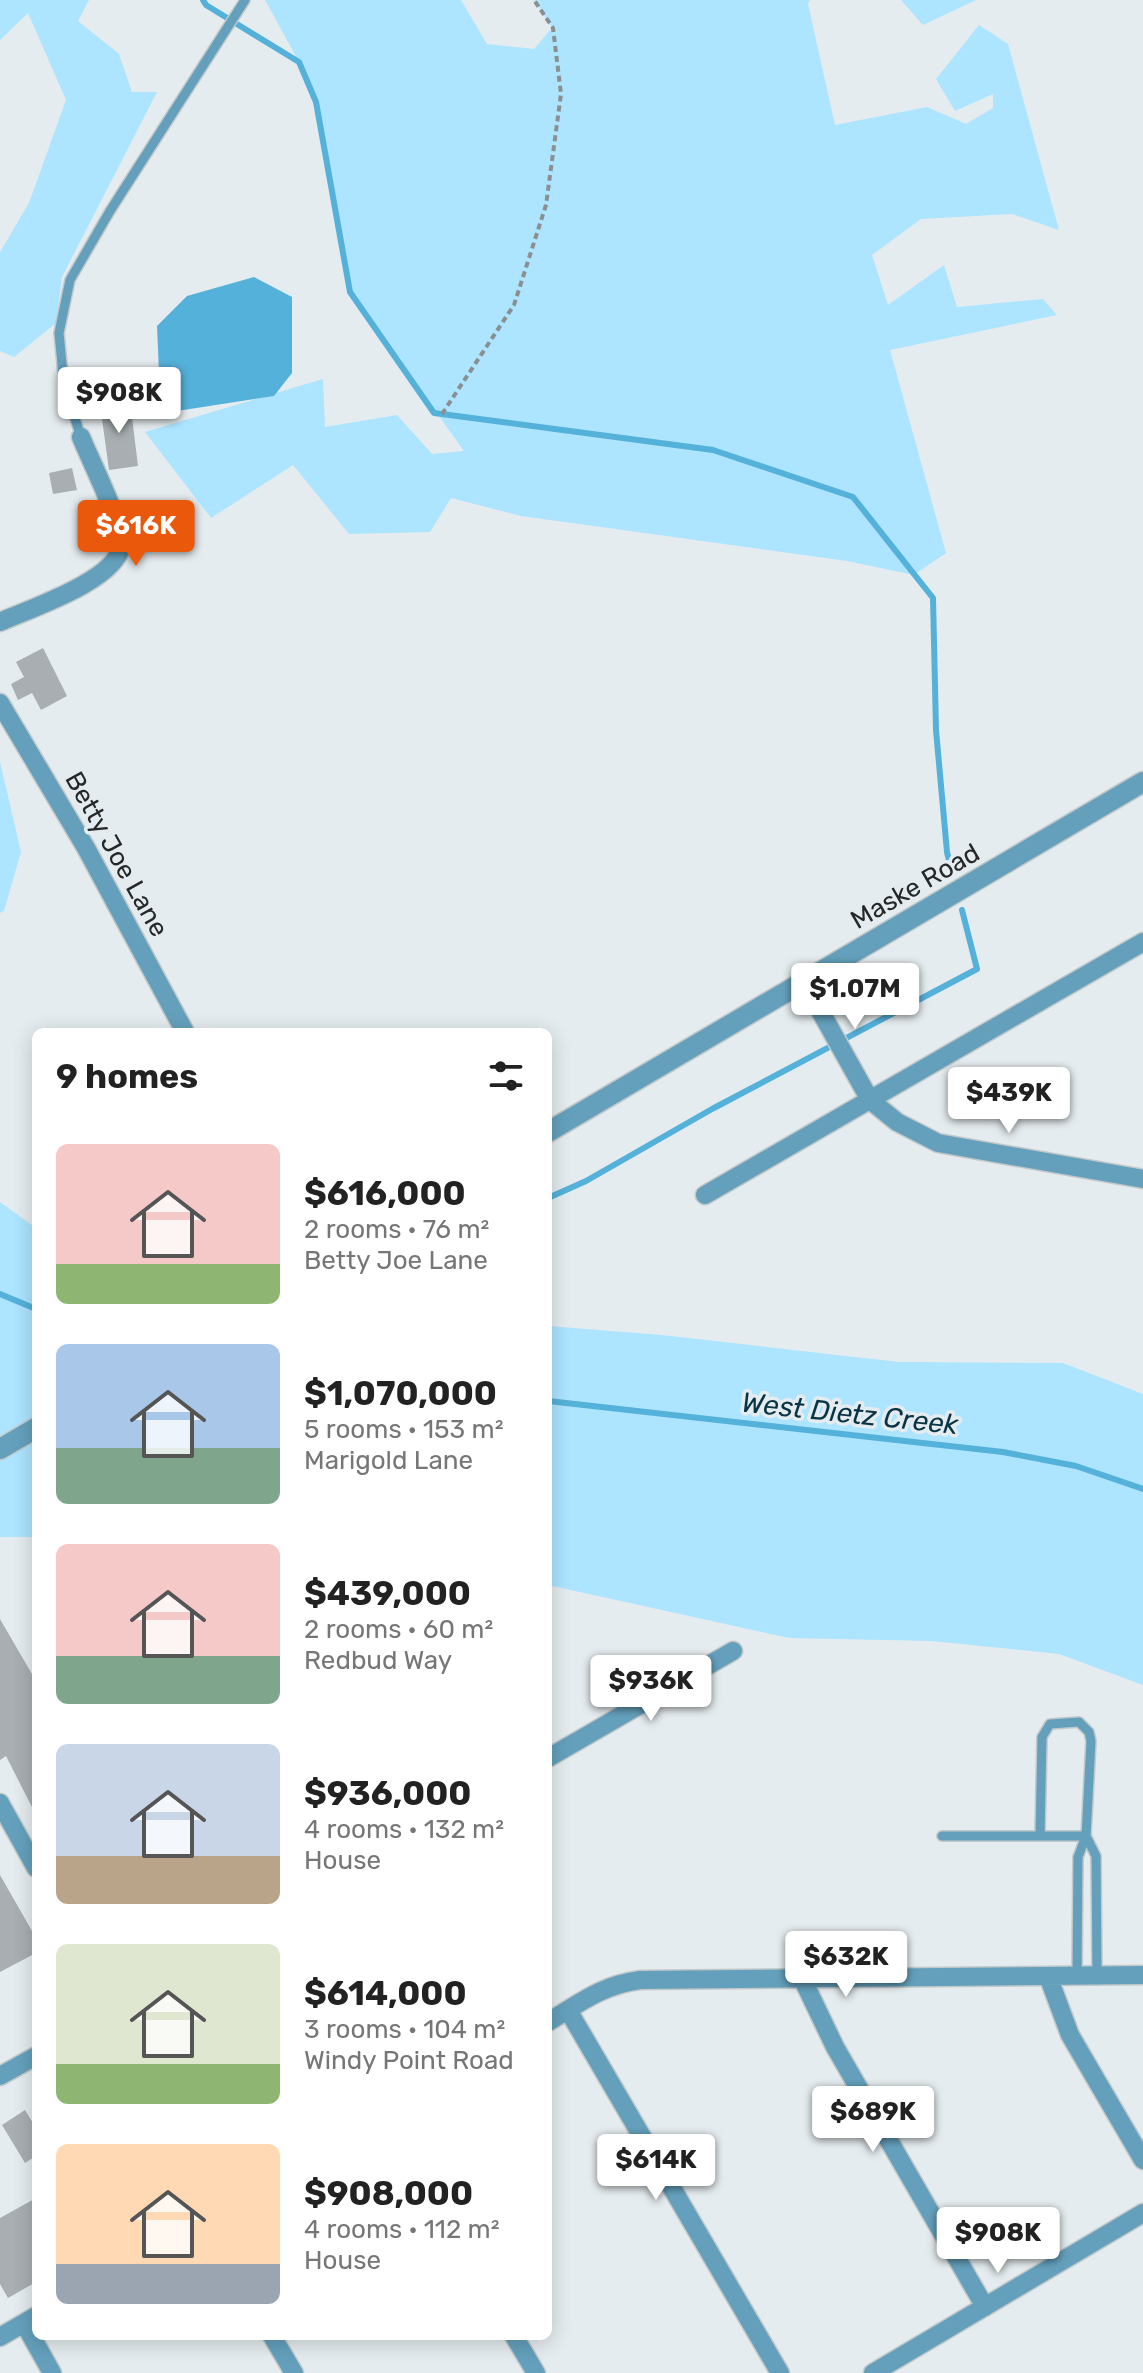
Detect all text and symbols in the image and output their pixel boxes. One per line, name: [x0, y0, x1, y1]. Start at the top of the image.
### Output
pin: $908K: [63, 367, 175, 435]
text: $908K: [76, 377, 162, 408]
pin: $616K: [80, 500, 192, 568]
text: $616K: [96, 510, 176, 541]
street label: Betty Joe Lane: [58, 766, 175, 942]
street label: Maske Road: [845, 837, 985, 936]
pin: $1.07M: [790, 963, 920, 1031]
text: $1.07M: [809, 973, 901, 1004]
icon: filters: [484, 1054, 528, 1098]
text: 9 homes: [56, 1056, 198, 1097]
pin: $439K: [953, 1067, 1065, 1135]
text: $439K: [966, 1077, 1052, 1108]
text: $616,000: [304, 1173, 466, 1214]
icon: home: [120, 1176, 216, 1272]
text: 2 rooms · 76 m²: [304, 1214, 489, 1245]
text: Betty Joe Lane: [304, 1245, 488, 1276]
text: $1,070,000: [304, 1373, 497, 1414]
icon: home: [120, 1376, 216, 1472]
water label: West Dietz Creek: [740, 1386, 960, 1441]
text: 5 rooms · 153 m²: [304, 1414, 504, 1445]
text: Marigold Lane: [304, 1445, 473, 1476]
text: $439,000: [304, 1573, 471, 1614]
icon: home: [120, 1576, 216, 1672]
text: 2 rooms · 60 m²: [304, 1614, 493, 1645]
text: Redbud Way: [304, 1645, 452, 1676]
pin: $936K: [595, 1655, 707, 1723]
text: $936K: [608, 1665, 694, 1696]
text: $936,000: [304, 1773, 471, 1814]
icon: home: [120, 1776, 216, 1872]
text: 4 rooms · 132 m²: [304, 1814, 504, 1845]
text: House: [304, 1845, 381, 1876]
pin: $632K: [790, 1931, 902, 1999]
text: $632K: [803, 1941, 889, 1972]
text: $614,000: [304, 1973, 467, 2014]
icon: home: [120, 1976, 216, 2072]
text: 3 rooms · 104 m²: [304, 2014, 505, 2045]
text: Windy Point Road: [304, 2045, 514, 2076]
pin: $689K: [817, 2086, 929, 2154]
text: $689K: [830, 2096, 916, 2127]
pin: $614K: [600, 2134, 712, 2202]
text: $614K: [615, 2144, 697, 2175]
text: $908,000: [304, 2173, 473, 2214]
icon: home: [120, 2176, 216, 2272]
pin: $908K: [942, 2207, 1054, 2275]
text: 4 rooms · 112 m²: [304, 2214, 500, 2245]
text: $908K: [955, 2217, 1041, 2248]
text: House: [304, 2245, 381, 2276]

